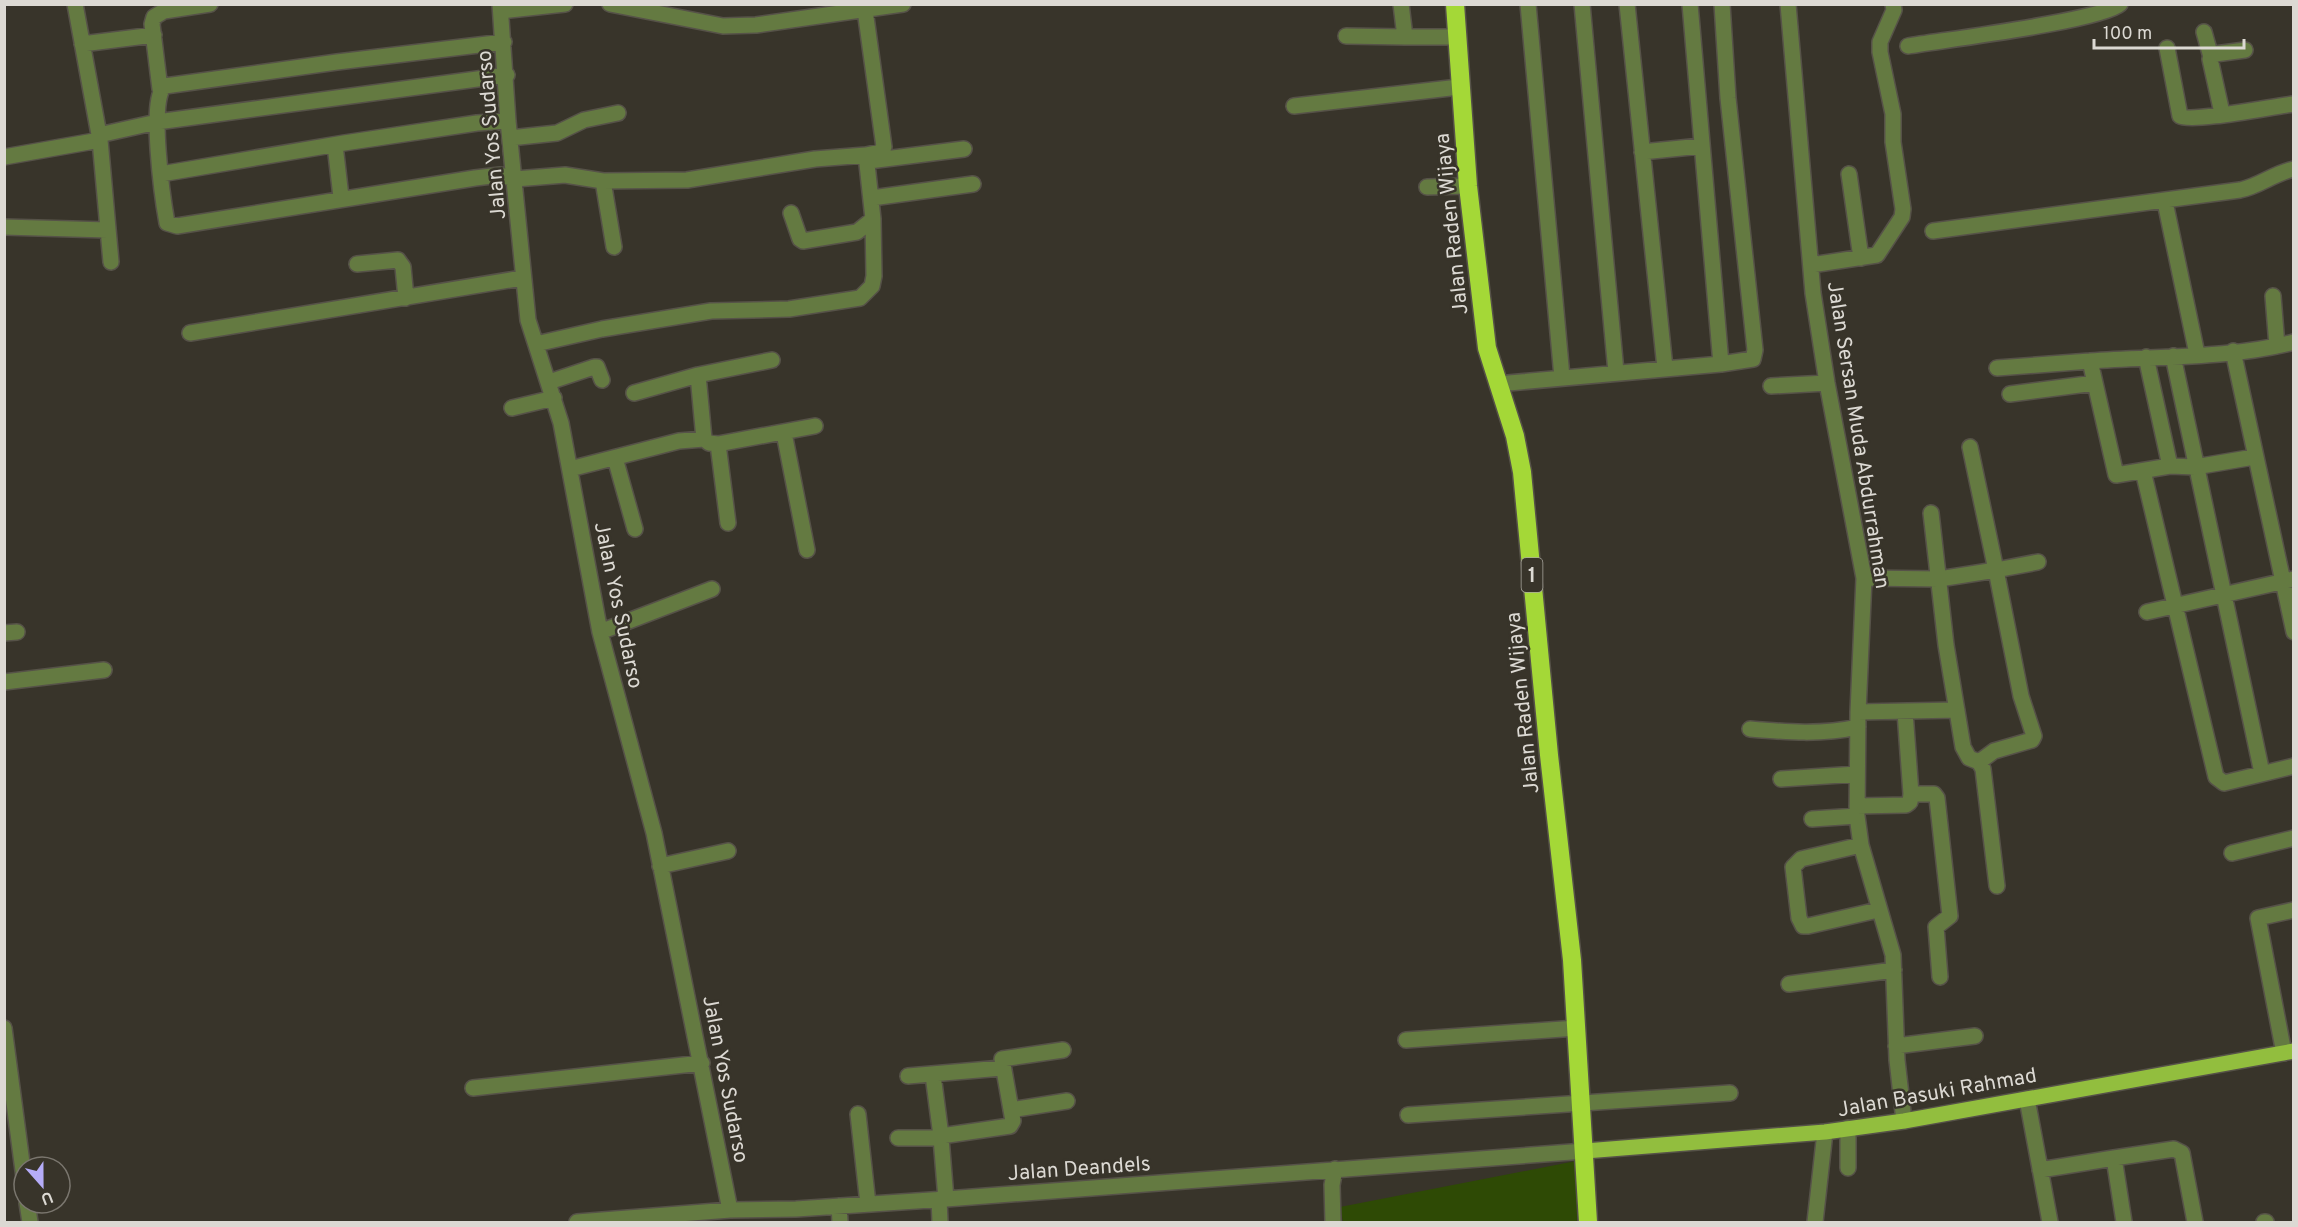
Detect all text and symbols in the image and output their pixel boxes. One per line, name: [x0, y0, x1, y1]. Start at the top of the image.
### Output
scale bar: [2094, 12, 2244, 50]
text: 100 m: [2103, 23, 2152, 46]
street label: Jalan Yos Sudarso: [472, 49, 513, 221]
street label: Jalan Raden Wijaya: [1430, 132, 1475, 316]
street label: Jalan Sersan Muda Abdurrahman: [1820, 279, 1895, 591]
street label: Jalan Yos Sudarso: [587, 519, 648, 691]
road number: 1: [1522, 558, 1543, 592]
street label: Jalan Raden Wijaya: [1501, 611, 1546, 795]
street label: Jalan Yos Sudarso: [695, 993, 754, 1165]
street label: Jalan Basuki Rahmad: [1835, 1063, 2039, 1124]
street label: Jalan Deandels: [1007, 1151, 1152, 1188]
north arrow: [12, 1155, 72, 1215]
text: U: [38, 1186, 56, 1209]

